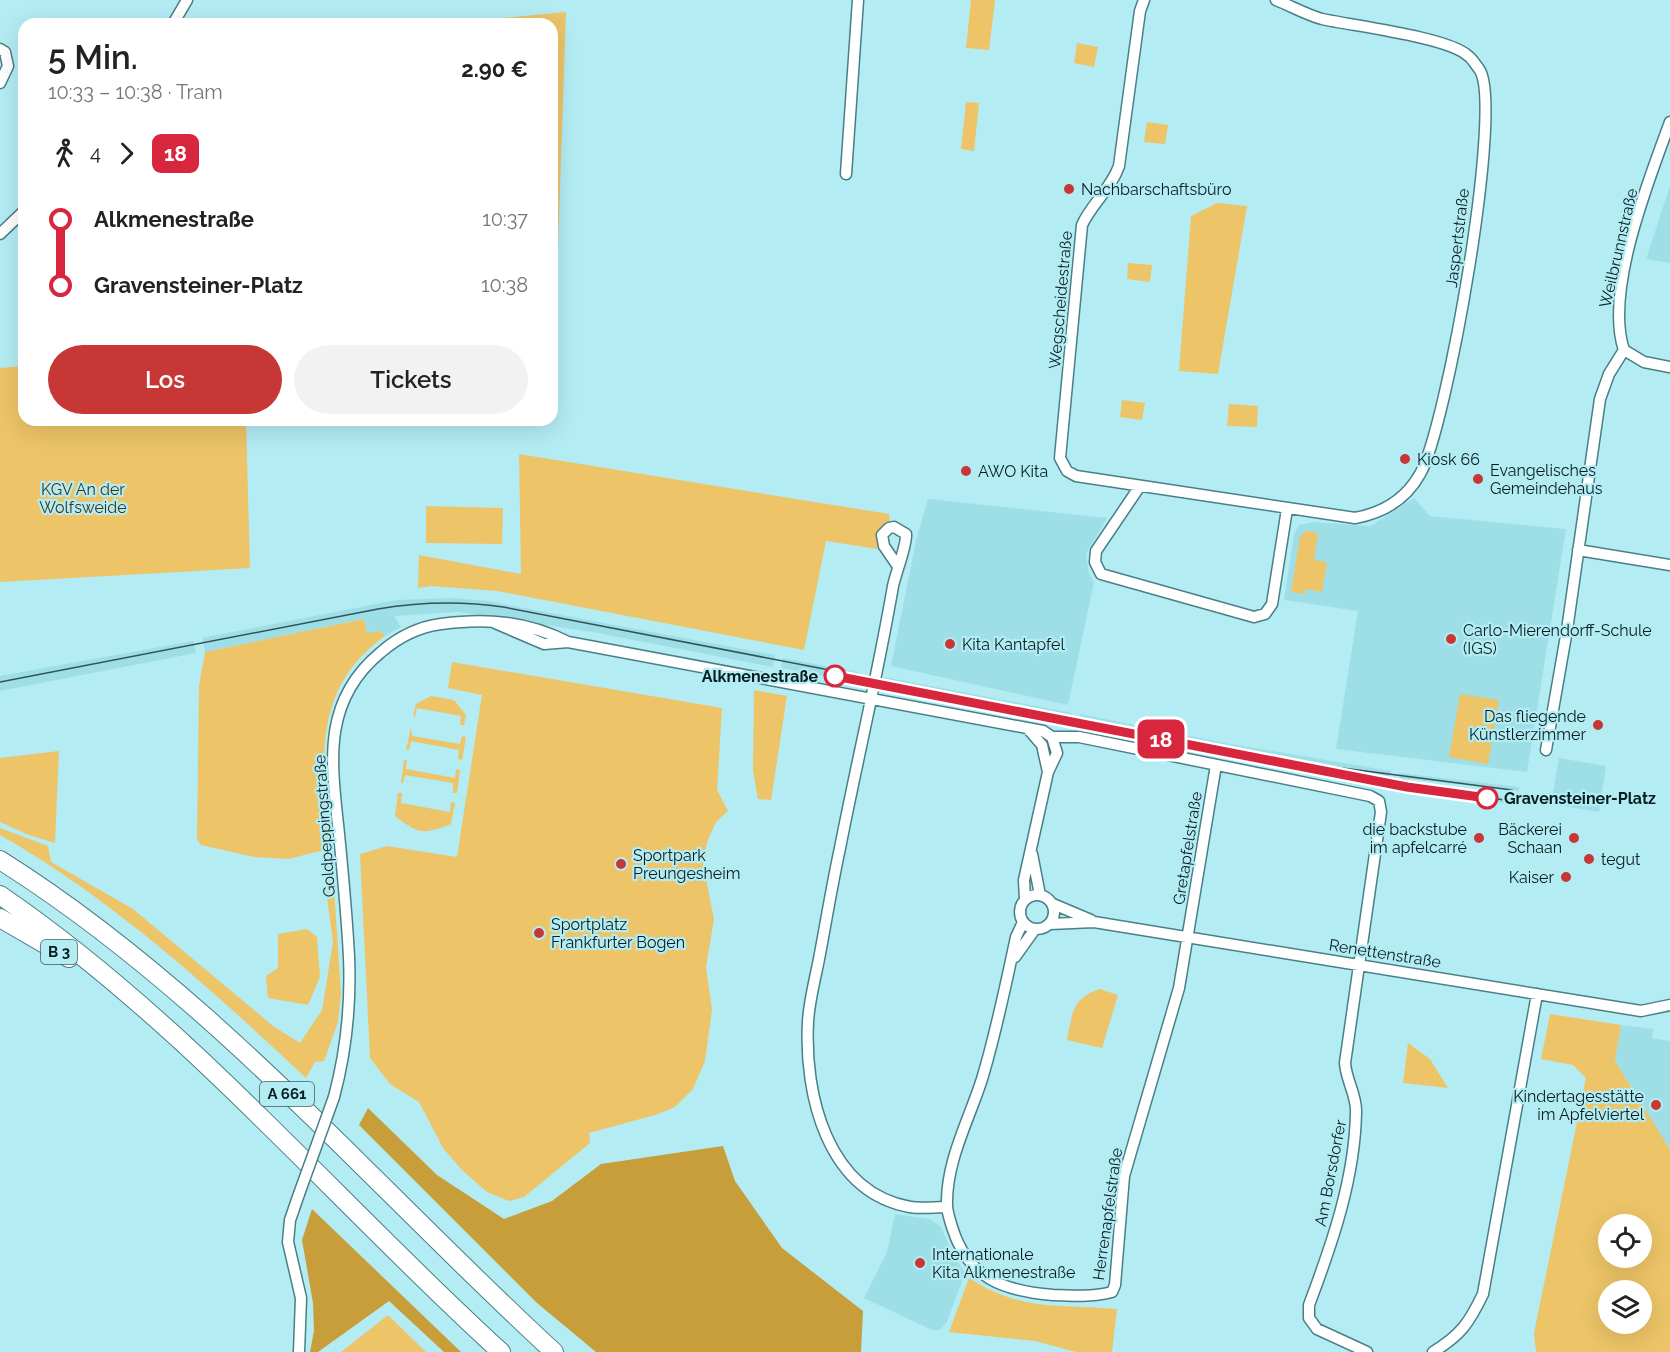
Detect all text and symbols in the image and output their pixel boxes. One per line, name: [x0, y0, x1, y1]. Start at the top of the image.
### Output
text: 5 Min.: [48, 38, 138, 77]
text: 2.90 €: [461, 56, 528, 82]
text: 10:33 – 10:38 · Tram: [48, 80, 223, 104]
icon: walk: [48, 137, 81, 170]
icon: forward: [110, 137, 143, 170]
text: 4: [90, 141, 101, 165]
text: 18: [164, 141, 187, 166]
place label: Nachbarschaftsbüro: [1081, 180, 1231, 199]
marker: Nachbarschaftsbüro: [1062, 182, 1076, 196]
street label: Weilbrunnstraße: [1595, 186, 1641, 310]
street label: Jaspertstraße: [1442, 187, 1473, 289]
text: Alkmenestraße: [94, 206, 254, 232]
text: 10:37: [482, 207, 528, 231]
street label: Wegscheidestraße: [1045, 230, 1076, 370]
text: Gravensteiner-Platz: [94, 272, 303, 298]
text: 10:38: [481, 273, 528, 297]
button: Los: [48, 345, 282, 414]
button: Tickets: [294, 345, 528, 414]
place label: Kiosk 66: [1417, 450, 1480, 469]
marker: Kiosk 66: [1398, 452, 1412, 466]
place label: Evangelisches Gemeindehaus: [1490, 461, 1603, 498]
place label: AWO Kita: [978, 462, 1048, 481]
marker: AWO Kita: [959, 464, 973, 478]
marker: Evangelisches Gemeindehaus: [1471, 472, 1485, 486]
park label: KGV An der Wolfsweide: [39, 480, 127, 517]
place label: Carlo-Mierendorff-Schule (IGS): [1463, 621, 1652, 658]
marker: Carlo-Mierendorff-Schule (IGS): [1444, 632, 1458, 646]
place label: Kita Kantapfel: [962, 635, 1065, 654]
marker: Kita Kantapfel: [943, 637, 957, 651]
marker: Alkmenestraße: [824, 665, 846, 687]
place label: Alkmenestraße: [702, 667, 818, 686]
place label: Das fliegende Künstlerzimmer: [1469, 707, 1586, 744]
marker: Das fliegende Künstlerzimmer: [1591, 718, 1605, 732]
line badge: 18: [1134, 720, 1188, 758]
text: 18: [1149, 727, 1173, 752]
street label: Goldpeppingstraße: [310, 754, 339, 898]
marker: Gravensteiner-Platz: [1476, 787, 1498, 809]
place label: Gravensteiner-Platz: [1504, 789, 1656, 808]
street label: Gretapfelstraße: [1169, 790, 1206, 906]
place label: die backstube im apfelcarré: [1362, 820, 1467, 857]
place label: Bäckerei Schaan: [1498, 820, 1562, 857]
marker: die backstube im apfelcarré: [1472, 831, 1486, 845]
marker: Bäckerei Schaan: [1567, 831, 1581, 845]
place label: Sportpark Preungesheim: [633, 846, 740, 883]
place label: tegut: [1601, 850, 1641, 869]
marker: tegut: [1582, 852, 1596, 866]
marker: Sportpark Preungesheim: [614, 857, 628, 871]
place label: Kaiser: [1509, 868, 1554, 887]
marker: Kaiser: [1559, 870, 1573, 884]
place label: Sportplatz Frankfurter Bogen: [551, 915, 685, 952]
marker: Sportplatz Frankfurter Bogen: [532, 926, 546, 940]
street label: Renettenstraße: [1328, 935, 1442, 972]
road number: B 3: [41, 940, 77, 964]
road number: A 661: [260, 1082, 314, 1106]
place label: Kindertagesstätte im Apfelviertel: [1513, 1087, 1645, 1124]
marker: Kindertagesstätte im Apfelviertel: [1649, 1098, 1663, 1112]
street label: Am Borsdorfer: [1311, 1118, 1350, 1228]
street label: Herrenapfelstraße: [1089, 1147, 1126, 1282]
map controls: [1598, 1214, 1652, 1334]
button: locate: [1598, 1214, 1652, 1268]
place label: Internationale Kita Alkmenestraße: [932, 1245, 1076, 1282]
marker: Internationale Kita Alkmenestraße: [913, 1256, 927, 1270]
button: layers: [1598, 1280, 1652, 1334]

